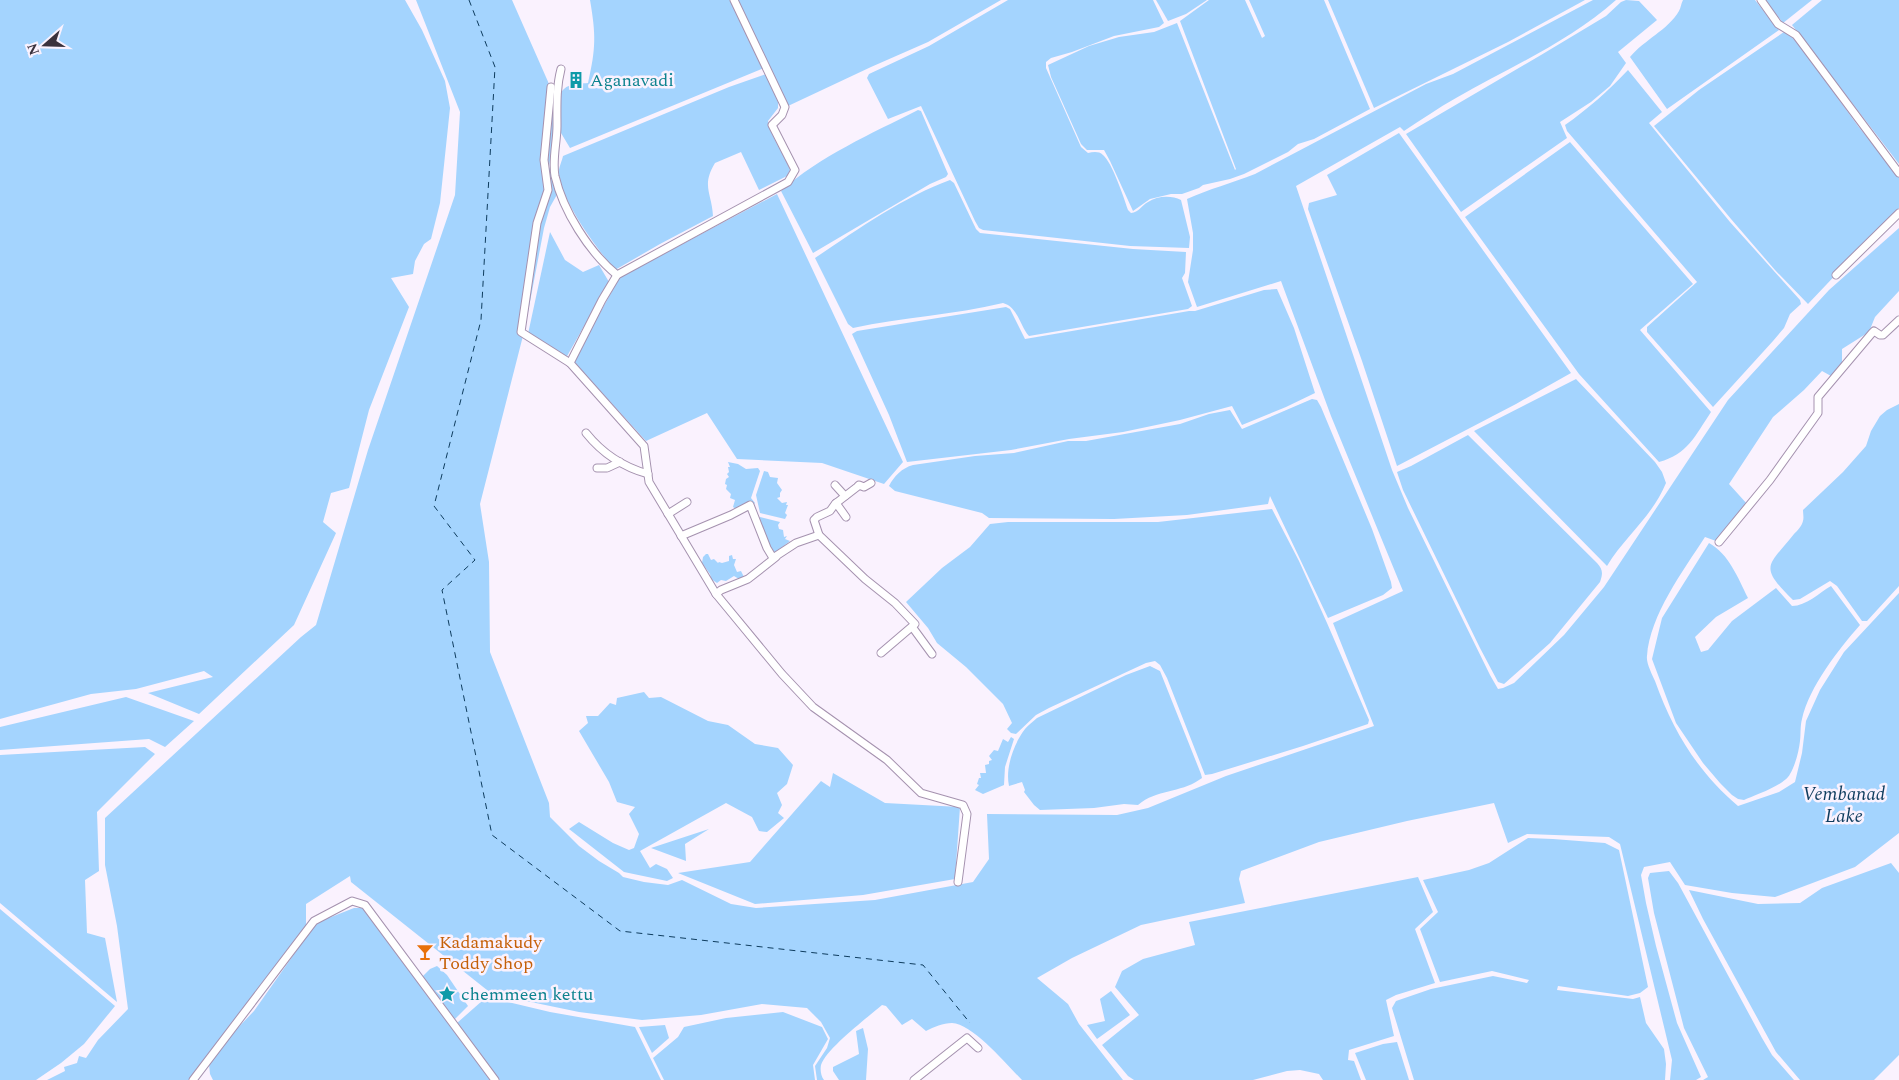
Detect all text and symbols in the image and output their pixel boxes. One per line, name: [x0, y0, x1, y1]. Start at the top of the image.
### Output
north arrow: [20, 20, 70, 70]
text: N: [21, 40, 45, 58]
place label: Aganavadi: [590, 67, 674, 94]
building icon: Aganavadi: [566, 70, 586, 90]
water label: Vembanad Lake: [1803, 780, 1886, 831]
place label: Kadamakudy Toddy Shop: [439, 929, 543, 977]
bar icon: Kadamakudy Toddy Shop: [415, 942, 435, 962]
place label: chemmeen kettu: [461, 981, 593, 1008]
place icon: chemmeen kettu: [437, 984, 457, 1004]

